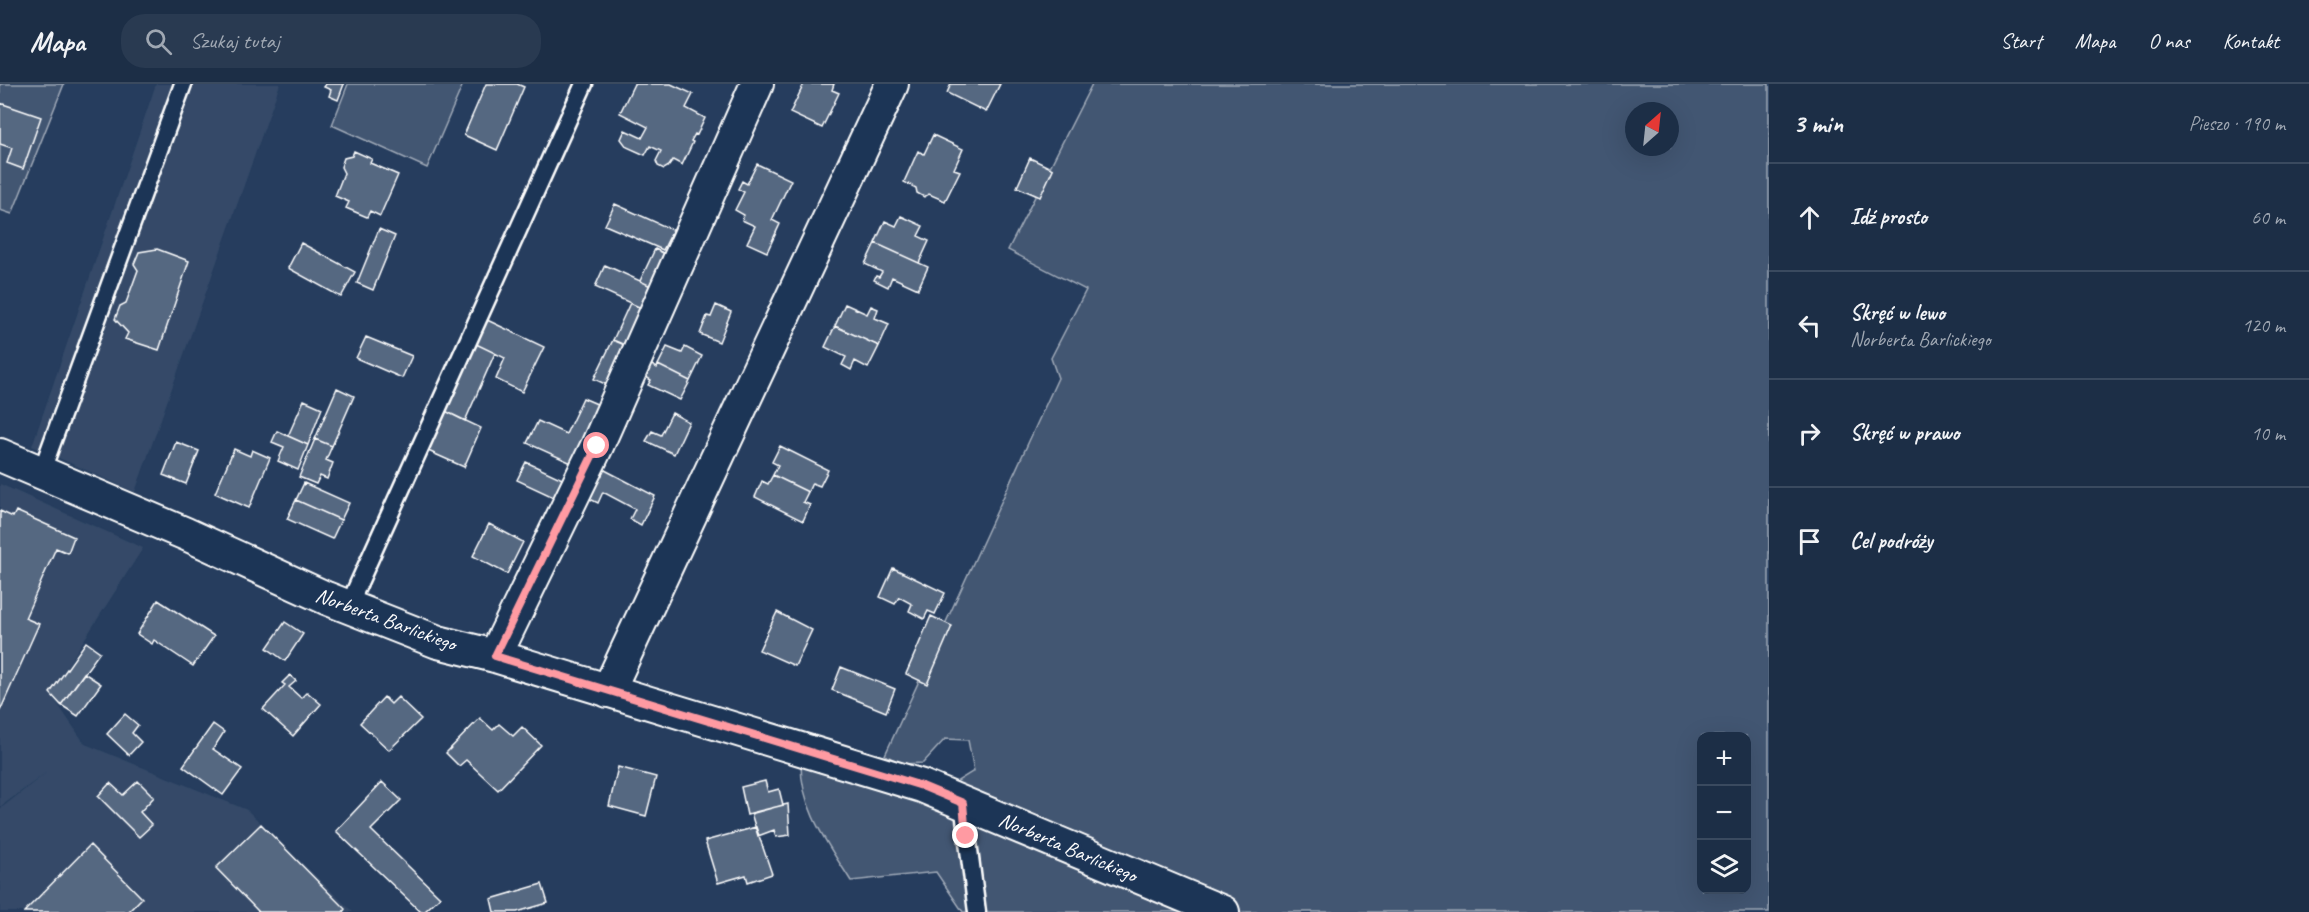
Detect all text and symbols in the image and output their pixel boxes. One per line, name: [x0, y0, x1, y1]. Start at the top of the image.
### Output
search box: [121, 14, 541, 68]
text: Mapa: [30, 24, 85, 59]
icon: search: [142, 25, 175, 58]
text: Szukaj tutaj: [190, 27, 280, 55]
text: Start: [2001, 28, 2042, 54]
text: Mapa: [2075, 28, 2115, 54]
text: O nas: [2148, 28, 2190, 54]
text: Kontakt: [2223, 28, 2279, 54]
north arrow: [1625, 102, 1679, 156]
text: 3 min: [1793, 107, 1843, 140]
text: Pieszo · 190 m: [2189, 111, 2285, 136]
icon: ahead: [1793, 201, 1826, 234]
text: Idź prosto: [1850, 203, 1927, 231]
text: 60 m: [2251, 205, 2285, 230]
text: Skręć w lewo: [1850, 299, 1945, 327]
icon: left: [1793, 309, 1826, 342]
text: 120 m: [2242, 313, 2285, 338]
text: Norberta Barlickiego: [1850, 327, 1991, 352]
icon: right: [1793, 417, 1826, 450]
text: Skręć w prawo: [1850, 419, 1959, 447]
text: 10 m: [2251, 421, 2285, 446]
route start: [583, 432, 609, 458]
icon: arrive: [1793, 525, 1826, 558]
text: Cel podróży: [1850, 527, 1933, 555]
street label: Norberta Barlickiego: [312, 582, 462, 657]
map controls: [1697, 732, 1751, 894]
button: +: [1697, 732, 1751, 786]
button: −: [1697, 786, 1751, 840]
street label: Norberta Barlickiego: [995, 806, 1143, 889]
route end: [952, 822, 978, 848]
button: layers: [1697, 840, 1751, 894]

